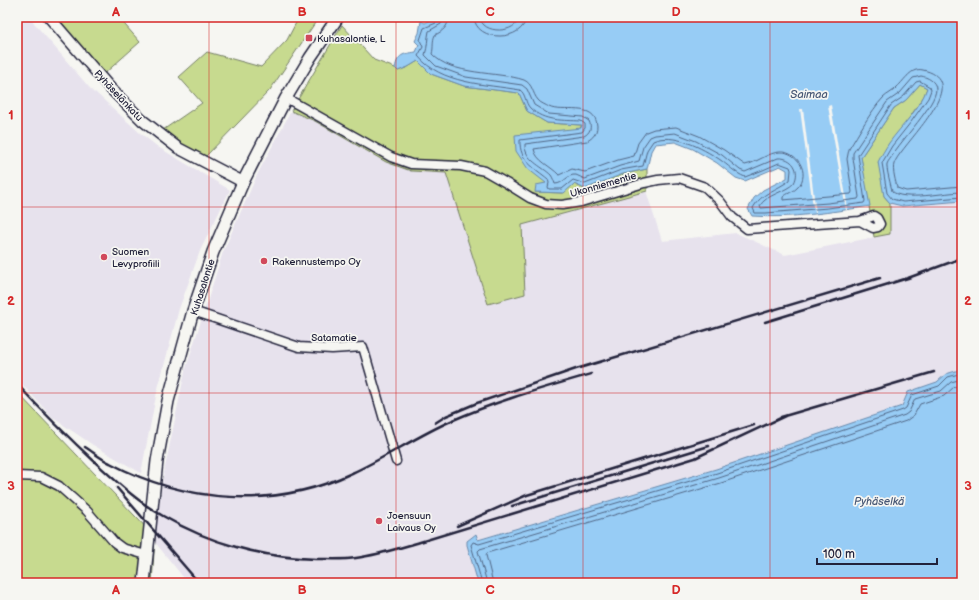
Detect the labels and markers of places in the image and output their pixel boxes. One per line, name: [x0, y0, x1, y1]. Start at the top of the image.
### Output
marker: Kuhasalontie, L: [304, 33, 314, 43]
place label: Kuhasalontie, L: [317, 33, 386, 45]
place label: Suomen Levyprofiili: [112, 246, 160, 270]
marker: Suomen Levyprofiili: [99, 252, 109, 262]
marker: Rakennustempo Oy: [259, 256, 269, 266]
place label: Rakennustempo Oy: [272, 256, 361, 268]
place label: Joensuun Laivaus Oy: [387, 510, 436, 534]
marker: Joensuun Laivaus Oy: [374, 516, 384, 526]

